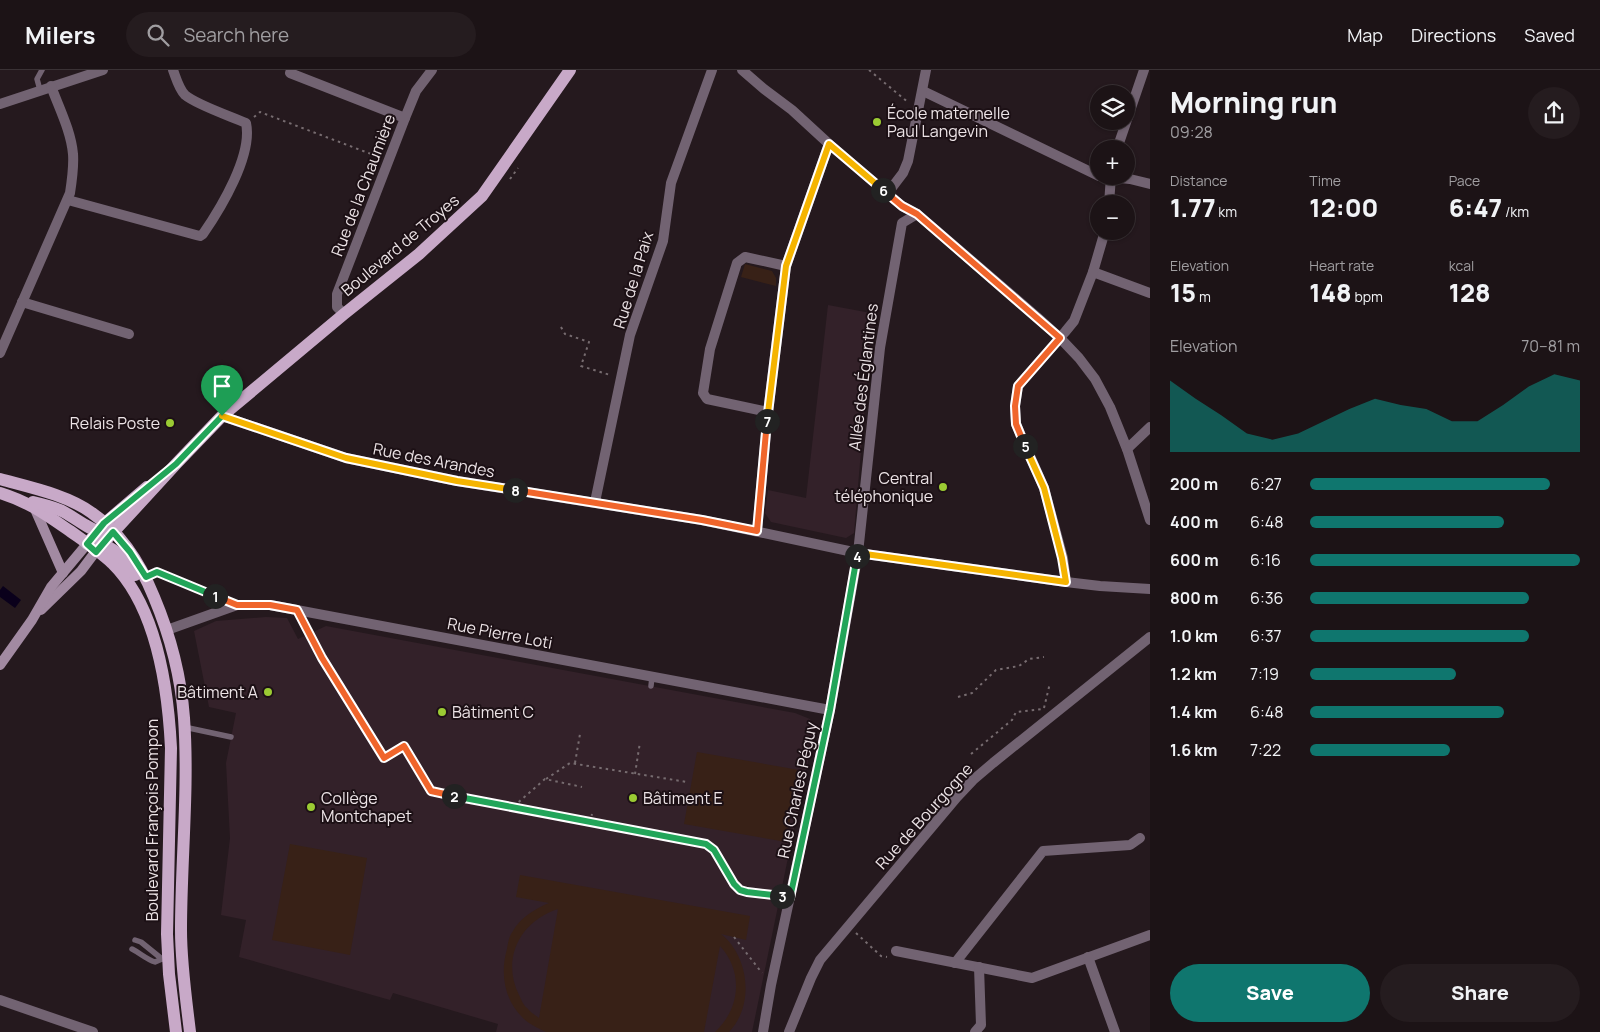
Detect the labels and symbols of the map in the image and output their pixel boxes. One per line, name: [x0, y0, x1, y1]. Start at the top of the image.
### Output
place label: École maternelle Paul Langevin: [887, 102, 1010, 142]
street label: Rue de la Chaumière: [326, 111, 400, 259]
marker: École maternelle Paul Langevin: [871, 116, 883, 128]
pin: 6: [870, 178, 896, 202]
street label: Boulevard de Troyes: [336, 189, 464, 301]
street label: Rue de la Paix: [608, 228, 658, 331]
street label: Allée des Églantines: [843, 302, 883, 452]
pin: [201, 365, 243, 416]
pin: 7: [754, 408, 780, 434]
place label: Relais Poste: [70, 412, 160, 434]
marker: Relais Poste: [164, 417, 176, 429]
pin: 5: [1012, 434, 1038, 458]
street label: Rue des Arandes: [371, 437, 497, 483]
place label: Central téléphonique: [834, 467, 933, 507]
pin: 8: [502, 478, 528, 502]
marker: Central téléphonique: [937, 481, 949, 493]
pin: 4: [844, 544, 870, 568]
pin: 1: [202, 584, 228, 608]
street label: Rue Pierre Loti: [446, 612, 554, 654]
place label: Bâtiment A: [177, 681, 258, 703]
marker: Bâtiment A: [262, 686, 274, 698]
place label: Bâtiment C: [452, 701, 534, 723]
marker: Bâtiment C: [436, 706, 448, 718]
street label: Boulevard François Pompon: [141, 719, 163, 921]
street label: Rue Charles Péguy: [772, 719, 822, 860]
street label: Rue de Bourgogne: [870, 758, 978, 874]
pin: 2: [442, 784, 466, 808]
place label: Collège Montchapet: [321, 787, 412, 827]
place label: Bâtiment E: [643, 787, 723, 809]
marker: Bâtiment E: [627, 792, 639, 804]
marker: Collège Montchapet: [305, 801, 317, 813]
pin: 3: [770, 884, 794, 908]

